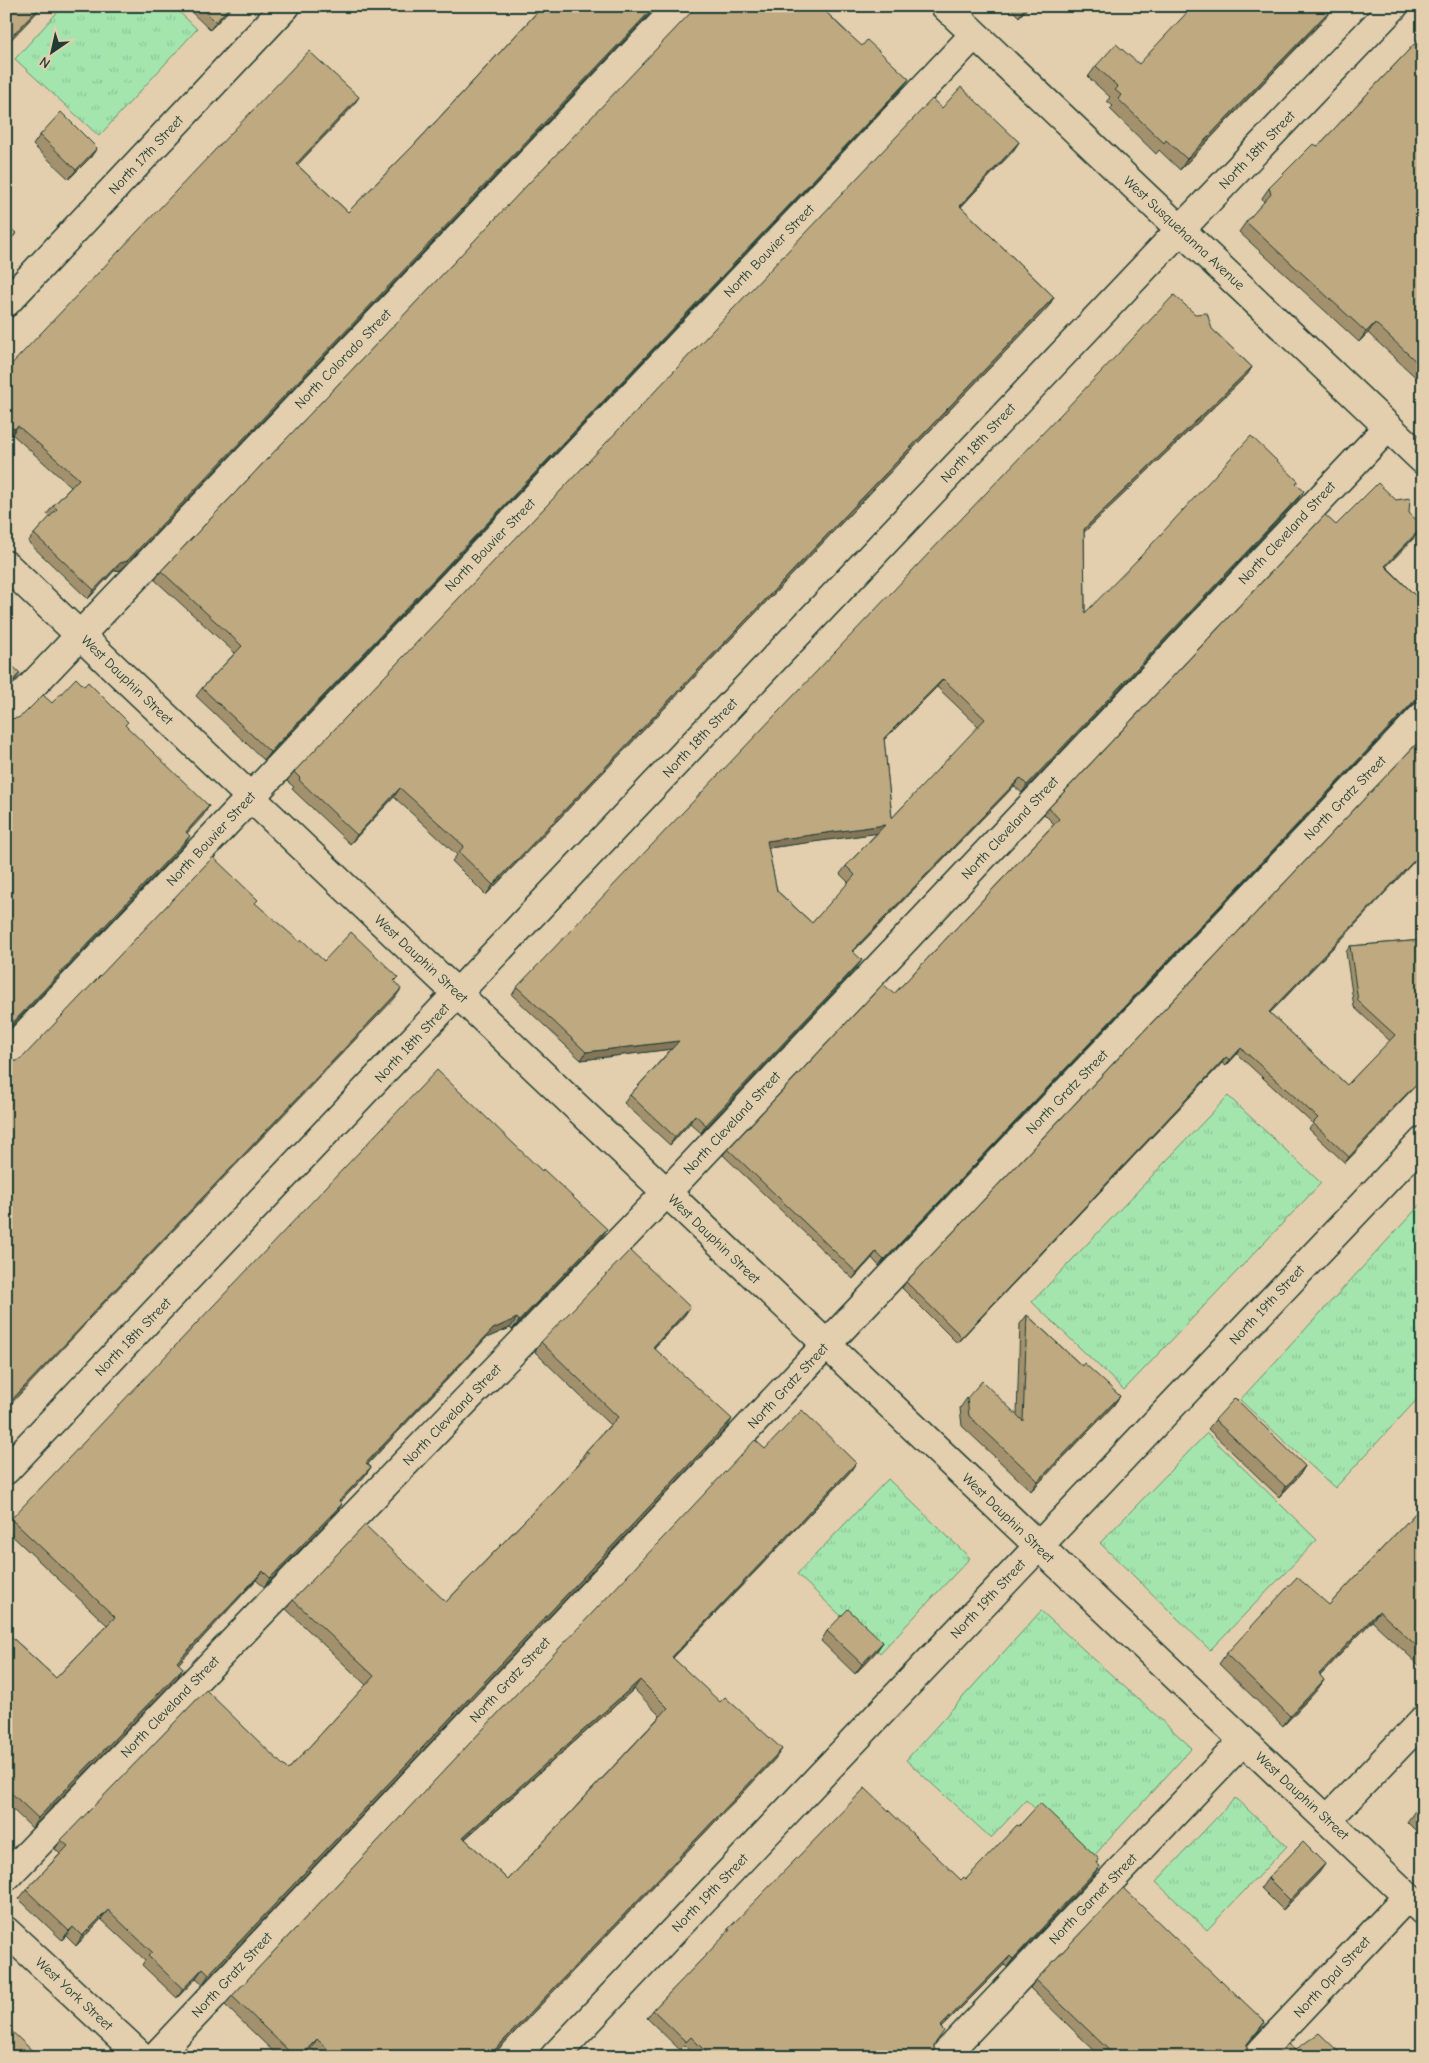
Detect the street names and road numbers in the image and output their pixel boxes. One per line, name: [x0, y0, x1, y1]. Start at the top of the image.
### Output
street label: North 18th Street: [1215, 107, 1299, 193]
street label: North 17th Street: [105, 111, 188, 198]
street label: West Susquehanna Avenue: [1120, 172, 1248, 294]
street label: North Bouvier Street: [720, 200, 819, 301]
street label: North Colorado Street: [291, 305, 396, 412]
street label: North 18th Street: [937, 399, 1020, 486]
street label: North Cleveland Street: [1235, 477, 1340, 588]
street label: North Bouvier Street: [441, 494, 540, 595]
street label: West Dauphin Street: [77, 632, 177, 729]
street label: North 18th Street: [659, 694, 742, 781]
street label: North Gratz Street: [1300, 752, 1390, 844]
street label: North Cleveland Street: [958, 772, 1063, 883]
street label: North Bouvier Street: [163, 788, 260, 890]
street label: West Dauphin Street: [371, 911, 472, 1007]
street label: North 18th Street: [371, 999, 454, 1086]
street label: North Gratz Street: [1022, 1046, 1112, 1138]
street label: North Cleveland Street: [680, 1067, 785, 1178]
street label: West Dauphin Street: [664, 1191, 764, 1288]
street label: North 19th Street: [1226, 1261, 1309, 1348]
street label: North 18th Street: [91, 1294, 175, 1380]
street label: North Gratz Street: [744, 1339, 833, 1432]
street label: North Cleveland Street: [399, 1360, 506, 1469]
street label: West Dauphin Street: [958, 1470, 1058, 1567]
street label: North 19th Street: [947, 1555, 1030, 1642]
street label: North Gratz Street: [466, 1633, 555, 1726]
street label: North Cleveland Street: [117, 1652, 224, 1761]
street label: West Dauphin Street: [1252, 1748, 1353, 1844]
street label: North 19th Street: [668, 1849, 752, 1936]
street label: North Garnet Street: [1045, 1849, 1141, 1948]
street label: North Gratz Street: [188, 1928, 277, 2021]
street label: North Opal Street: [1290, 1932, 1375, 2021]
street label: West York Street: [32, 1954, 117, 2035]

